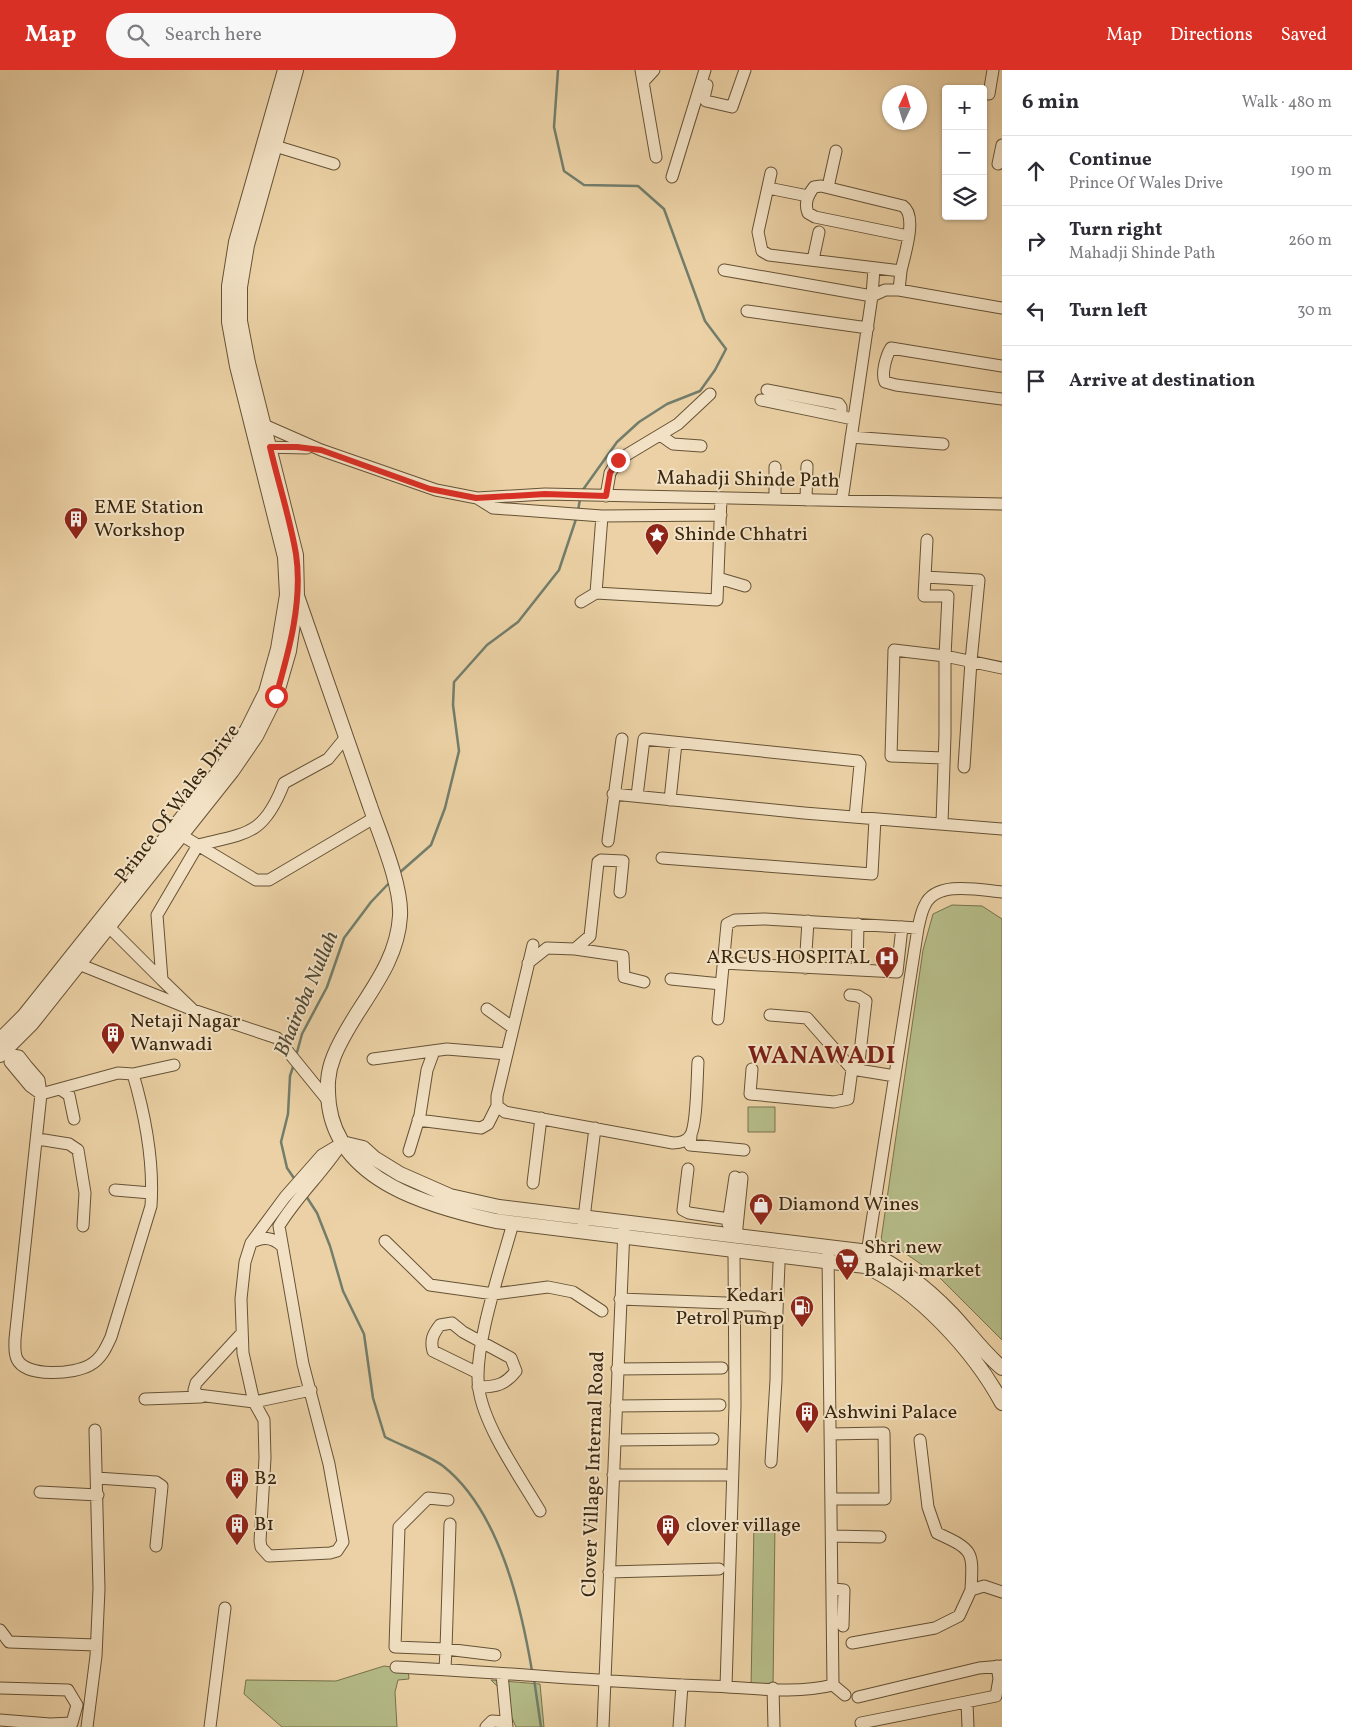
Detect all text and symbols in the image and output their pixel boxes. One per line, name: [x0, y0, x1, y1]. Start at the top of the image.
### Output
search box: [106, 13, 456, 58]
text: Map: [25, 18, 76, 52]
icon: search: [124, 21, 152, 49]
text: Search here: [164, 22, 262, 48]
text: Map: [1106, 23, 1142, 48]
text: Directions: [1170, 23, 1253, 48]
text: Saved: [1281, 23, 1327, 48]
north arrow: [882, 85, 927, 130]
map controls: [942, 85, 987, 220]
button: +: [942, 85, 987, 130]
text: 6 min: [1022, 88, 1079, 117]
text: Walk · 480 m: [1242, 92, 1332, 114]
button: −: [942, 130, 987, 175]
text: Continue: [1069, 147, 1152, 173]
icon: ahead: [1022, 157, 1050, 185]
text: 190 m: [1290, 160, 1332, 182]
text: Prince Of Wales Drive: [1069, 173, 1223, 195]
button: layers: [942, 175, 987, 220]
text: Turn right: [1069, 217, 1162, 243]
icon: right: [1022, 227, 1050, 255]
text: 260 m: [1288, 230, 1332, 252]
text: Mahadji Shinde Path: [1069, 243, 1216, 265]
icon: left: [1022, 297, 1050, 325]
text: Turn left: [1069, 298, 1148, 324]
text: 30 m: [1297, 300, 1332, 322]
icon: arrive: [1022, 367, 1050, 395]
text: Arrive at destination: [1069, 368, 1255, 394]
route end: [607, 449, 630, 472]
street label: Mahadji Shinde Path: [656, 464, 840, 496]
place label: EME Station Workshop: [94, 494, 204, 545]
building icon: EME Station Workshop: [63, 506, 89, 540]
place label: Shinde Chhatri: [674, 521, 808, 549]
place icon: Shinde Chhatri: [644, 522, 670, 556]
route start: [265, 685, 288, 708]
street label: Prince Of Wales Drive: [109, 719, 247, 889]
water label: Bhairoba Nullah: [268, 927, 346, 1061]
place label: ARCUS HOSPITAL: [706, 944, 870, 972]
hospital icon: ARCUS HOSPITAL: [874, 945, 900, 979]
place label: Netaji Nagar Wanwadi: [130, 1008, 240, 1059]
building icon: Netaji Nagar Wanwadi: [100, 1021, 126, 1055]
district label: WANAWADI: [748, 1039, 896, 1074]
place label: Diamond Wines: [778, 1191, 919, 1219]
shop icon: Diamond Wines: [748, 1192, 774, 1226]
place label: Shri new Balaji market: [864, 1234, 981, 1285]
supermarket icon: Shri new Balaji market: [834, 1247, 860, 1281]
place label: Kedari Petrol Pump: [675, 1282, 784, 1333]
fuel station icon: Kedari Petrol Pump: [789, 1294, 815, 1328]
street label: Clover Village Internal Road: [576, 1350, 612, 1598]
place label: Ashwini Palace: [824, 1399, 957, 1427]
building icon: Ashwini Palace: [794, 1400, 820, 1434]
place label: B2: [254, 1465, 277, 1493]
building icon: B2: [224, 1466, 250, 1500]
place label: B1: [254, 1511, 274, 1539]
building icon: B1: [224, 1512, 250, 1546]
place label: clover village: [686, 1512, 801, 1540]
building icon: clover village: [655, 1513, 681, 1547]

